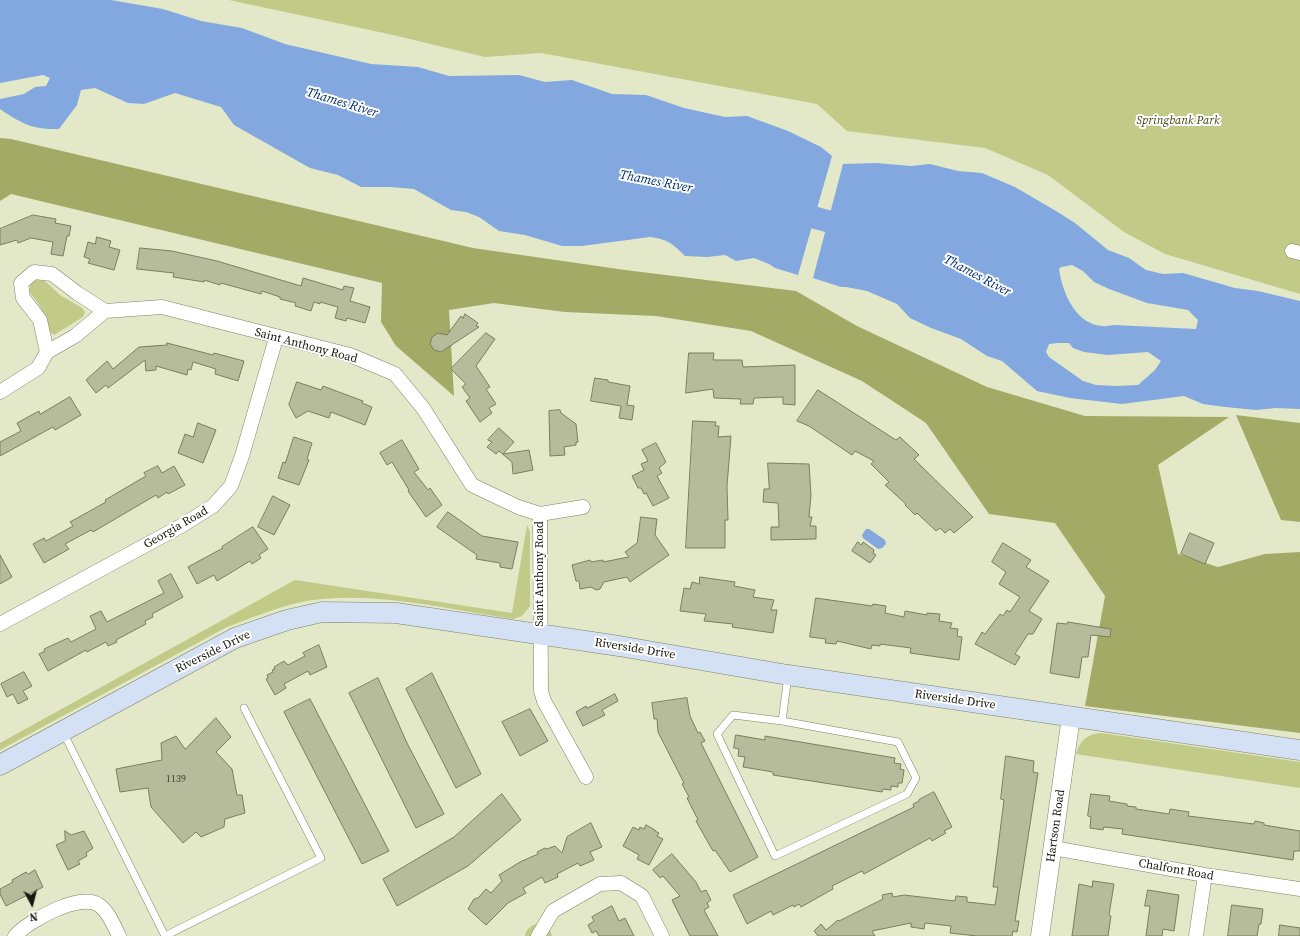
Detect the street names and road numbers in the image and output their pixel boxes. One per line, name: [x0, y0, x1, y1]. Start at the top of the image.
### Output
street label: Saint Anthony Road: [253, 325, 359, 367]
street label: Georgia Road: [141, 504, 211, 552]
street label: Saint Anthony Road: [533, 521, 547, 627]
street label: Riverside Drive: [173, 628, 253, 676]
street label: Riverside Drive: [594, 636, 676, 662]
street label: Riverside Drive: [914, 687, 996, 713]
street label: Hartson Road: [1044, 789, 1068, 863]
street label: Chalfont Road: [1137, 856, 1215, 884]

